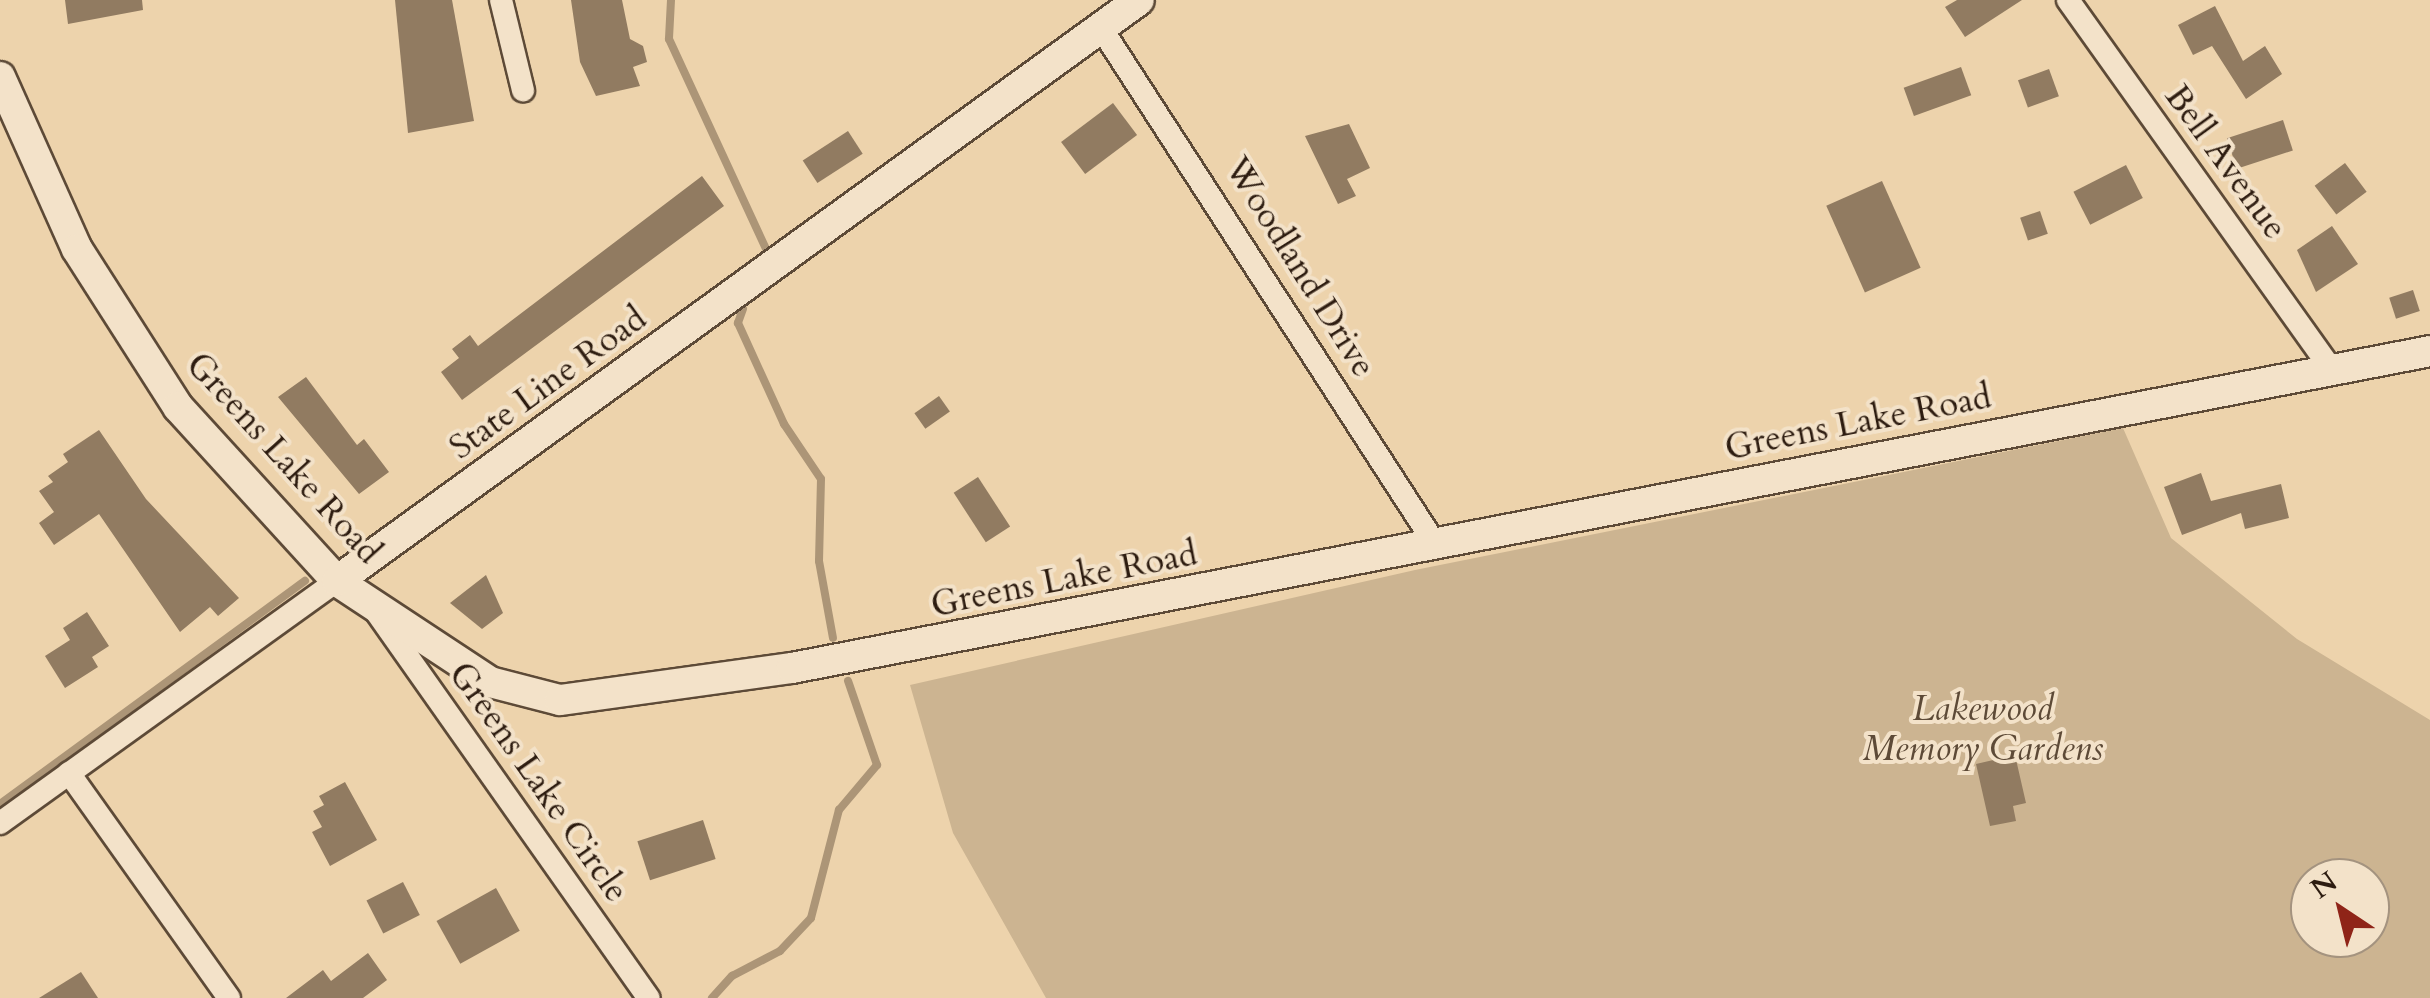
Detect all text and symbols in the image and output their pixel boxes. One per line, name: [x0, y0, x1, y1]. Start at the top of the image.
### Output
street label: Bell Avenue: [2156, 77, 2296, 247]
street label: Woodland Drive: [1215, 149, 1385, 385]
street label: State Line Road: [441, 297, 655, 469]
street label: Greens Lake Road: [178, 343, 390, 573]
street label: Greens Lake Road: [1721, 376, 1995, 468]
street label: Greens Lake Road: [927, 533, 1201, 625]
street label: Greens Lake Circle: [440, 654, 638, 910]
park label: Lakewood Memory Gardens: [1863, 688, 2103, 770]
north arrow: [2290, 858, 2390, 958]
text: N: [2303, 863, 2345, 908]

